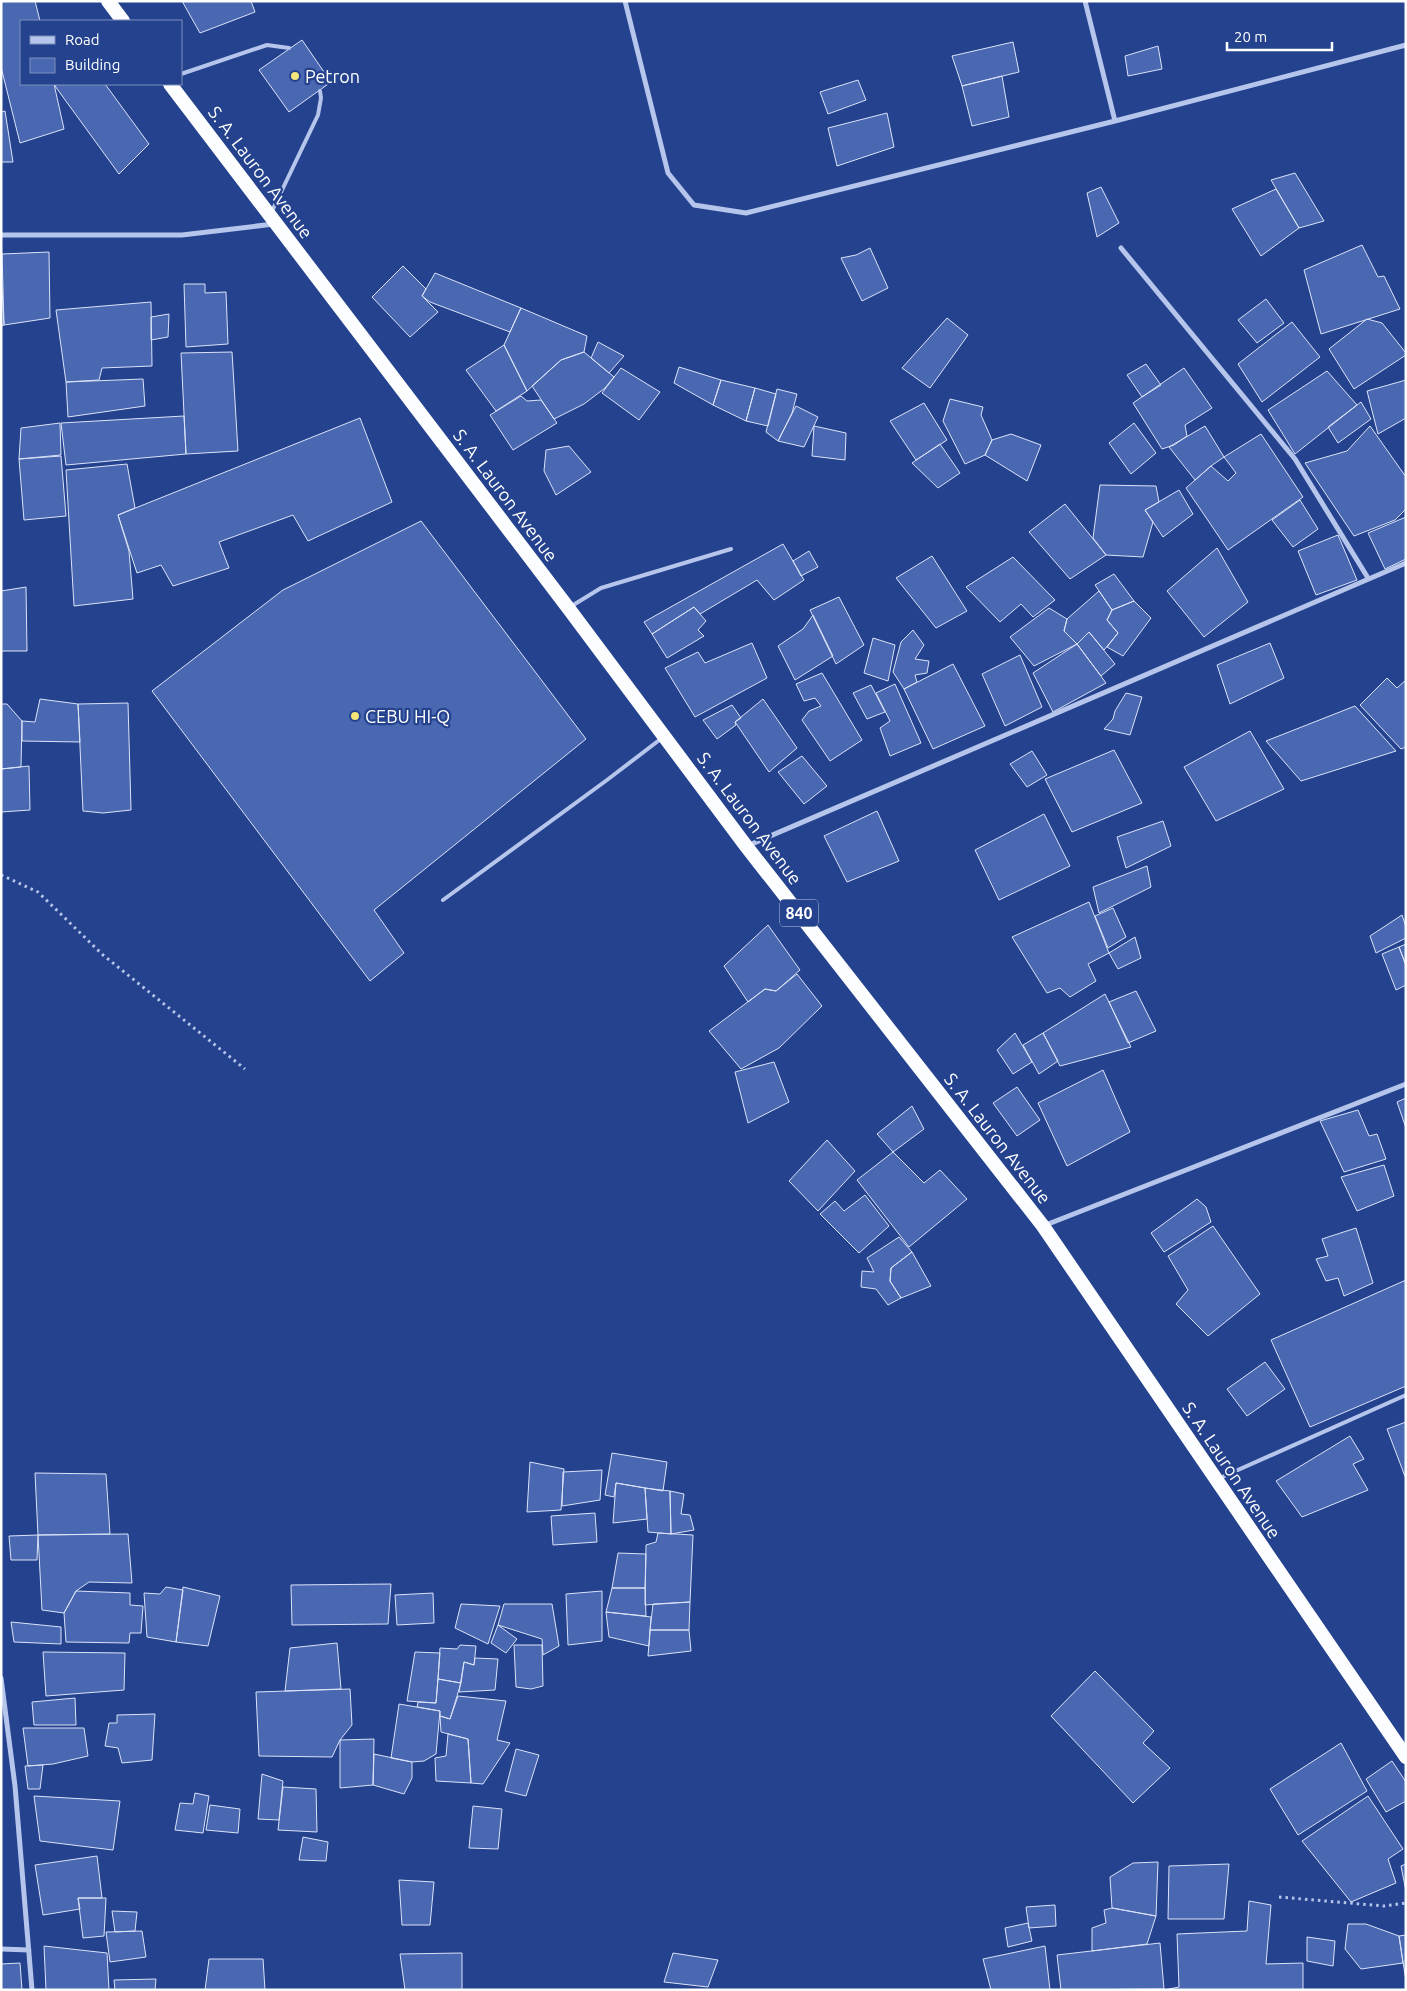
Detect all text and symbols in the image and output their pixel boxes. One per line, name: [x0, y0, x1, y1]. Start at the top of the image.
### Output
legend: [20, 20, 182, 85]
scale bar: [1227, 20, 1332, 52]
text: 20 m: [1234, 28, 1267, 45]
text: Road: [65, 31, 100, 48]
text: Building: [65, 56, 120, 73]
place label: Petron: [305, 66, 360, 86]
marker: Petron: [289, 70, 301, 82]
street label: S. A. Lauron Avenue: [205, 102, 317, 242]
street label: S. A. Lauron Avenue: [450, 425, 562, 565]
place label: CEBU HI-Q: [365, 706, 450, 727]
marker: CEBU HI-Q: [349, 710, 361, 722]
street label: S. A. Lauron Avenue: [694, 748, 806, 888]
road number: 840: [780, 900, 818, 926]
street label: S. A. Lauron Avenue: [941, 1069, 1055, 1207]
street label: S. A. Lauron Avenue: [1179, 1398, 1285, 1542]

